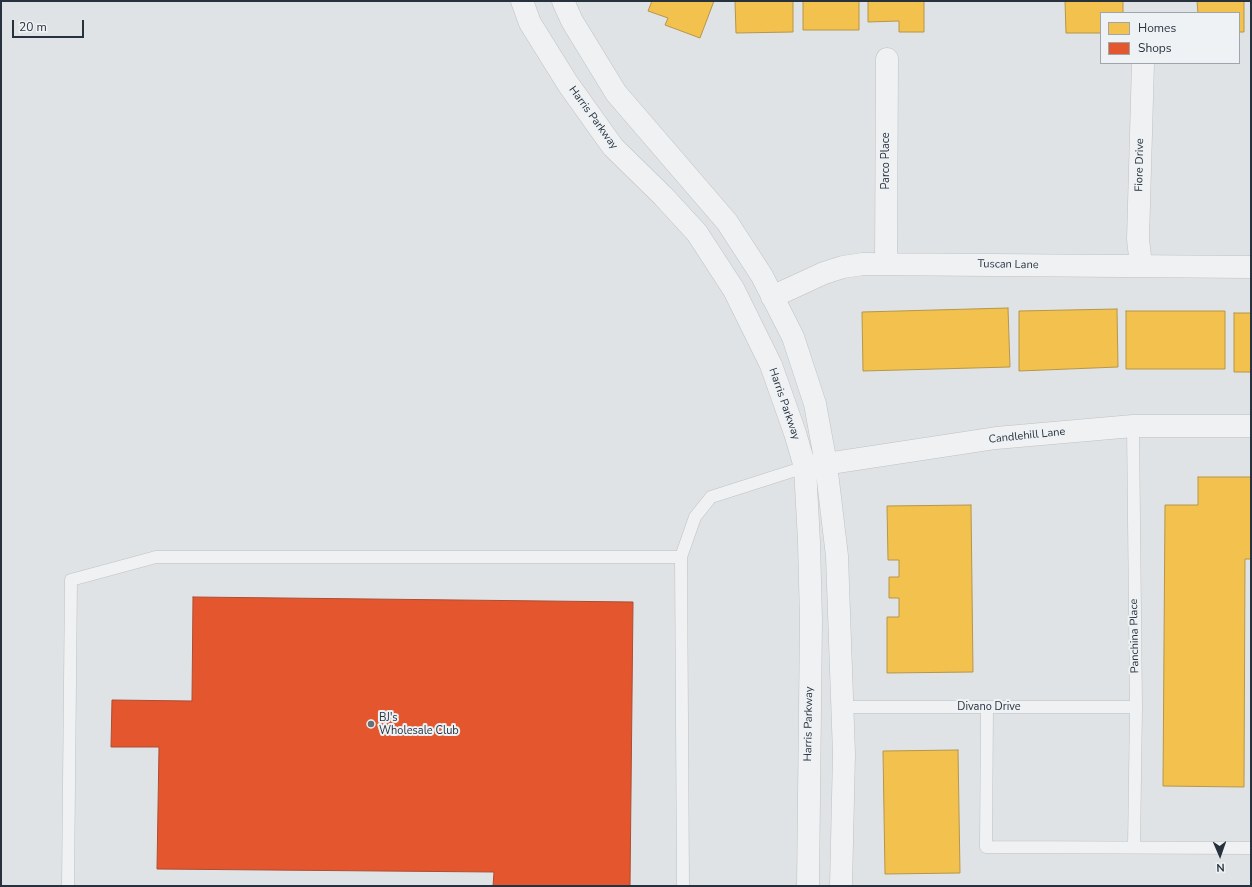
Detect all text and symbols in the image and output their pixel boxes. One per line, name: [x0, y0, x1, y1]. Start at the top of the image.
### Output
scale bar: [14, 12, 86, 38]
legend: [1100, 12, 1240, 64]
text: 20 m: [19, 19, 47, 35]
text: Homes: [1138, 20, 1176, 36]
text: Shops: [1138, 40, 1172, 56]
street label: Harris Parkway: [566, 84, 620, 152]
street label: Parco Place: [879, 132, 893, 190]
street label: Fiore Drive: [1133, 138, 1147, 192]
street label: Tuscan Lane: [977, 258, 1039, 272]
street label: Harris Parkway: [766, 366, 802, 442]
street label: Candlehill Lane: [988, 425, 1066, 447]
street label: Panchina Place: [1128, 599, 1142, 673]
street label: Harris Parkway: [802, 686, 816, 762]
street label: Divano Drive: [957, 700, 1021, 714]
place label: BJ's Wholesale Club: [379, 711, 459, 737]
marker: BJ's Wholesale Club: [366, 719, 376, 729]
north arrow: [1200, 835, 1240, 875]
text: N: [1216, 860, 1225, 875]

